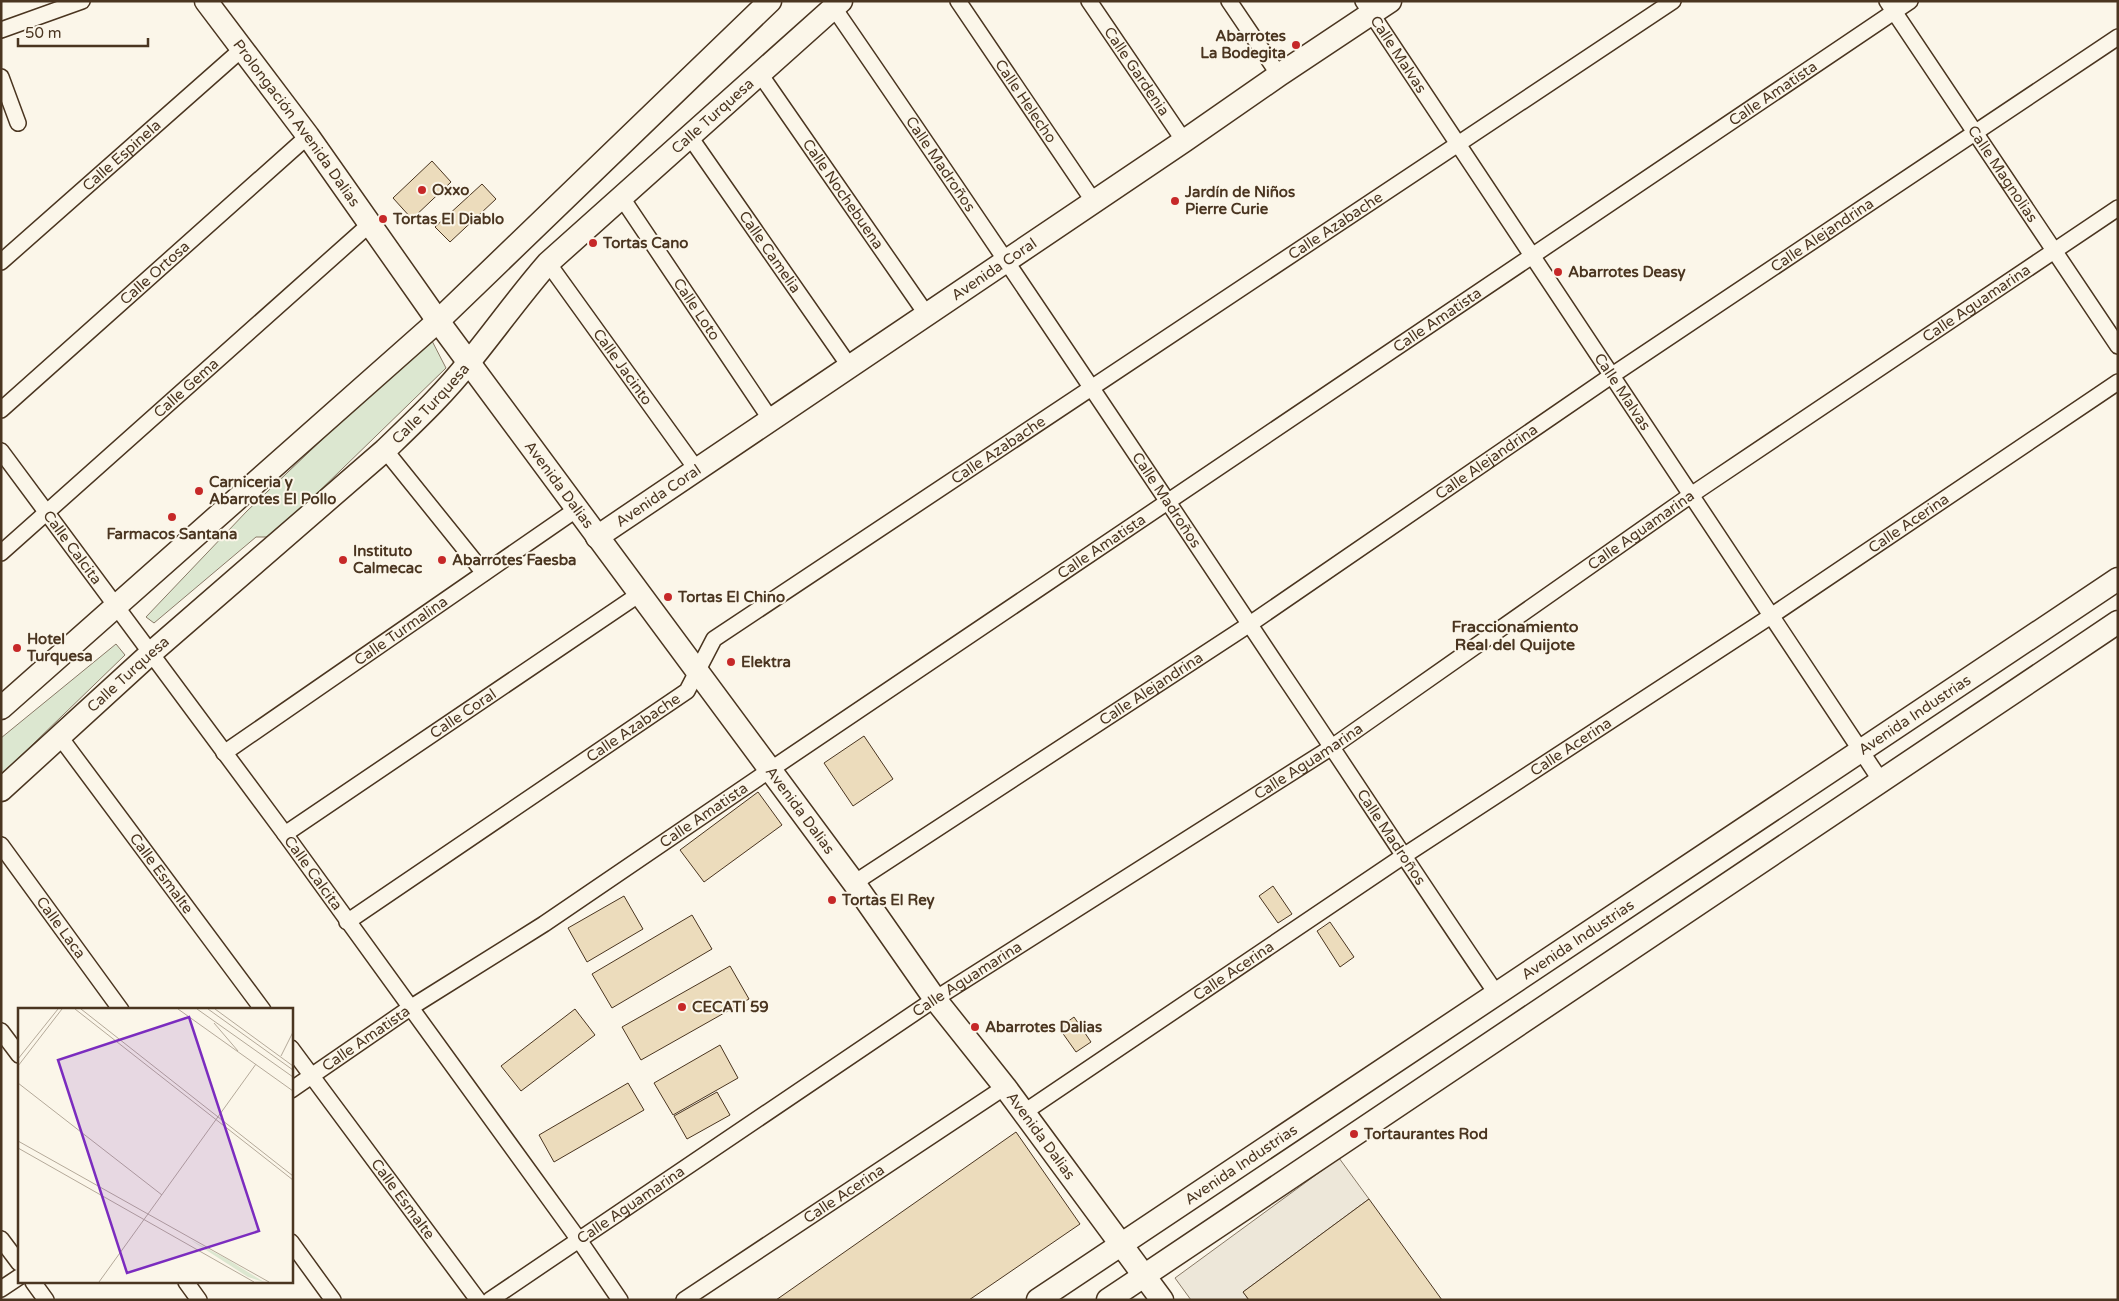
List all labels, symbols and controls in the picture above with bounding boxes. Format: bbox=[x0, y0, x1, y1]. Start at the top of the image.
street label: Calle Malvas bbox=[1366, 12, 1431, 96]
scale bar bbox=[18, 15, 148, 47]
street label: Calle Gardenia bbox=[1100, 23, 1173, 119]
text: 50 m bbox=[25, 24, 62, 42]
place label: Abarrotes La Bodegita bbox=[1200, 27, 1286, 63]
street label: Prolongación Avenida Dalias bbox=[229, 36, 364, 210]
marker: Abarrotes La Bodegita bbox=[1290, 39, 1302, 51]
street label: Calle Helecho bbox=[991, 56, 1060, 146]
street label: Calle Amatista bbox=[1725, 57, 1821, 130]
street label: Calle Turquesa bbox=[668, 74, 757, 157]
street label: Calle Madroños bbox=[902, 113, 979, 215]
street label: Calle Espinela bbox=[79, 116, 165, 195]
street label: Calle Magnolias bbox=[1964, 122, 2042, 226]
street label: Calle Nochebuena bbox=[799, 135, 888, 253]
place label: Oxxo bbox=[432, 181, 469, 199]
place label: Jardín de Niños Pierre Curie bbox=[1184, 183, 1295, 218]
marker: Oxxo bbox=[416, 184, 428, 196]
street label: Calle Azabache bbox=[1285, 188, 1386, 263]
street label: Calle Alejandrina bbox=[1767, 194, 1877, 276]
marker: Jardín de Niños Pierre Curie bbox=[1169, 195, 1181, 207]
street label: Calle Camelia bbox=[735, 207, 805, 296]
place label: Tortas El Diablo bbox=[392, 210, 504, 228]
marker: Tortas El Diablo bbox=[377, 213, 389, 225]
place label: Tortas Cano bbox=[602, 234, 688, 252]
street label: Avenida Coral bbox=[948, 234, 1040, 304]
street label: Calle Ortosa bbox=[116, 237, 193, 309]
marker: Tortas Cano bbox=[587, 237, 599, 249]
street label: Calle Aguamarina bbox=[1919, 260, 2034, 346]
place label: Abarrotes Deasy bbox=[1568, 263, 1686, 282]
marker: Abarrotes Deasy bbox=[1552, 266, 1564, 278]
street label: Calle Loto bbox=[669, 275, 724, 344]
street label: Calle Amatista bbox=[1390, 284, 1485, 356]
street label: Calle Jacinto bbox=[589, 325, 656, 409]
street label: Calle Malvas bbox=[1590, 350, 1655, 434]
street label: Calle Gema bbox=[150, 354, 222, 422]
street label: Calle Turquesa bbox=[388, 360, 473, 448]
street label: Calle Azabache bbox=[948, 412, 1049, 488]
street label: Calle Alejandrina bbox=[1432, 420, 1541, 503]
street label: Avenida Dalias bbox=[521, 437, 597, 532]
street label: Calle Madroños bbox=[1128, 449, 1205, 551]
street label: Avenida Coral bbox=[612, 460, 704, 531]
place label: Carniceria y Abarrotes El Pollo bbox=[209, 473, 336, 508]
marker: Carniceria y Abarrotes El Pollo bbox=[193, 485, 205, 497]
street label: Calle Aguamarina bbox=[1584, 486, 1698, 574]
street label: Calle Acerina bbox=[1865, 490, 1952, 557]
street label: Calle Calcita bbox=[39, 507, 106, 588]
street label: Calle Amatista bbox=[1054, 510, 1149, 583]
marker: Farmacos Santana bbox=[166, 511, 178, 523]
place label: Farmacos Santana bbox=[107, 525, 237, 543]
place label: Instituto Calmecac bbox=[353, 542, 422, 577]
place label: Abarrotes Faesba bbox=[452, 551, 577, 569]
marker: Instituto Calmecac bbox=[337, 554, 349, 566]
marker: Abarrotes Faesba bbox=[436, 554, 448, 566]
place label: Tortas El Chino bbox=[677, 588, 785, 606]
marker: Tortas El Chino bbox=[662, 591, 674, 603]
street label: Calle Turmalina bbox=[351, 592, 451, 669]
district label: Fraccionamiento Real del Quijote bbox=[1452, 617, 1579, 655]
place label: Hotel Turquesa bbox=[26, 630, 93, 666]
street label: Calle Turquesa bbox=[83, 632, 173, 716]
marker: Hotel Turquesa bbox=[11, 642, 23, 654]
street label: Calle Alejandrina bbox=[1096, 648, 1206, 729]
place label: Elektra bbox=[741, 653, 791, 671]
marker: Elektra bbox=[725, 656, 737, 668]
street label: Avenida Industrias bbox=[1855, 671, 1974, 759]
street label: Calle Coral bbox=[427, 685, 500, 742]
street label: Calle Azabache bbox=[583, 689, 684, 766]
street label: Calle Acerina bbox=[1527, 714, 1615, 780]
street label: Calle Aguamarina bbox=[1251, 719, 1366, 803]
street label: Avenida Dalias bbox=[762, 763, 838, 858]
street label: Calle Amatista bbox=[656, 779, 751, 851]
street label: Calle Madroños bbox=[1353, 786, 1430, 888]
street label: Calle Esmalte bbox=[126, 830, 197, 917]
street label: Calle Calcita bbox=[280, 832, 346, 914]
place label: Tortas El Rey bbox=[841, 891, 935, 910]
street label: Calle Laca bbox=[32, 893, 90, 962]
marker: Tortas El Rey bbox=[826, 894, 838, 906]
street label: Avenida Industrias bbox=[1518, 896, 1638, 984]
street label: Calle Aguamarina bbox=[909, 937, 1025, 1021]
street label: Calle Acerina bbox=[1190, 937, 1277, 1004]
place label: CECATI 59 bbox=[692, 998, 769, 1016]
marker: CECATI 59 bbox=[676, 1001, 688, 1013]
street label: Calle Amatista bbox=[319, 1002, 413, 1075]
inset map bbox=[18, 1008, 292, 1284]
place label: Abarrotes Dalias bbox=[985, 1018, 1102, 1036]
marker: Abarrotes Dalias bbox=[969, 1021, 981, 1033]
street label: Avenida Dalias bbox=[1003, 1088, 1079, 1183]
street label: Avenida Industrias bbox=[1181, 1120, 1301, 1209]
place label: Tortaurantes Rod bbox=[1363, 1125, 1488, 1143]
marker: Tortaurantes Rod bbox=[1348, 1128, 1360, 1140]
street label: Calle Esmalte bbox=[367, 1155, 439, 1243]
street label: Calle Acerina bbox=[800, 1161, 888, 1227]
street label: Calle Aguamarina bbox=[574, 1162, 688, 1248]

